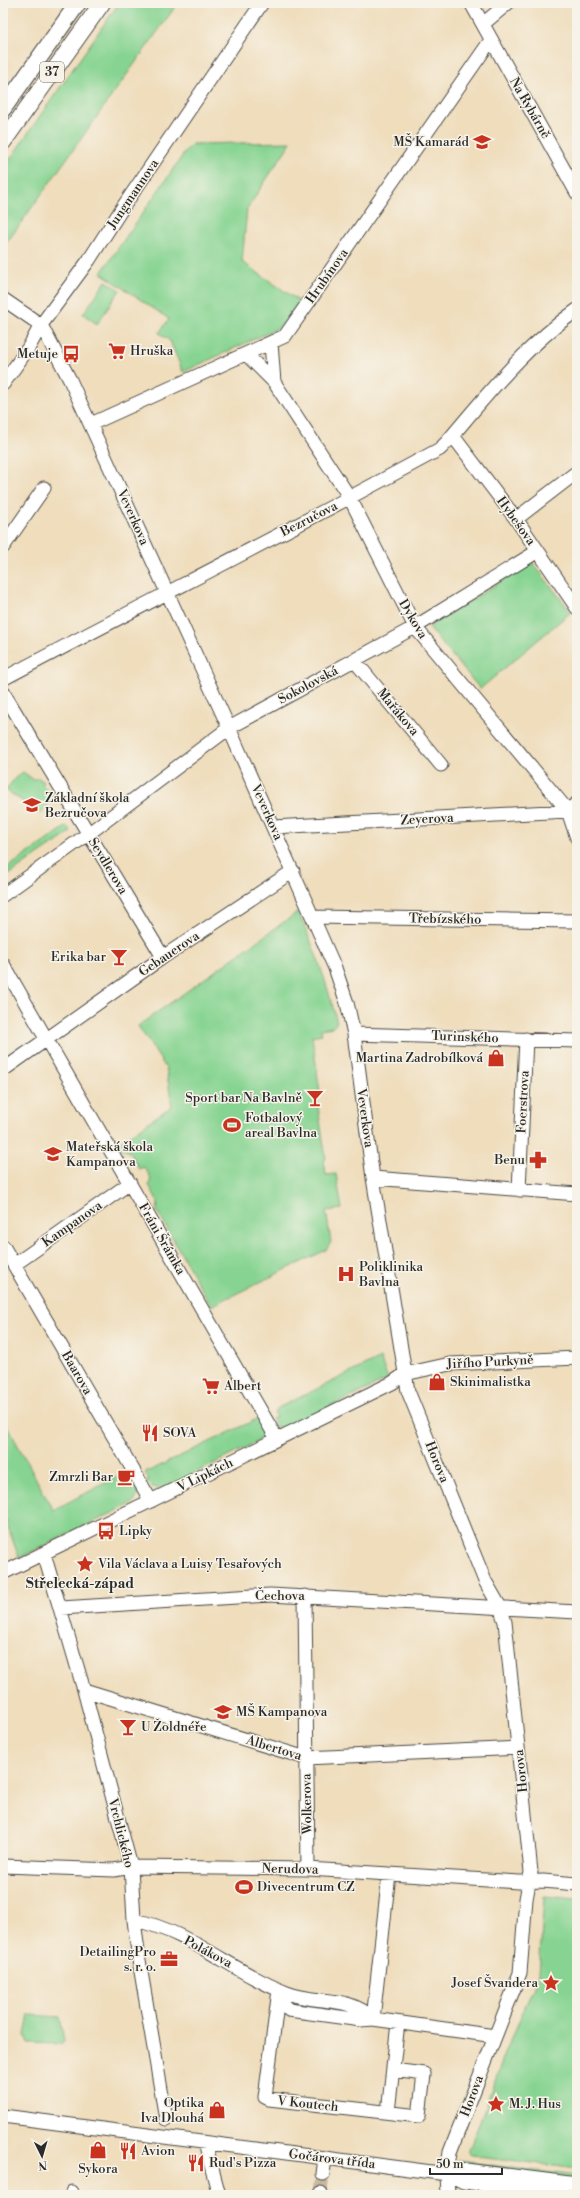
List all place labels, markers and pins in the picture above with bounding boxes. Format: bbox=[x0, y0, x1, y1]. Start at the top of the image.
school or university icon: MŠ Kamarád bbox=[472, 132, 492, 152]
place label: MŠ Kamarád bbox=[393, 133, 470, 150]
supermarket icon: Hruška bbox=[107, 341, 127, 361]
place label: Hruška bbox=[130, 343, 174, 359]
bus stop icon: Metuje bbox=[61, 344, 81, 364]
place label: Metuje bbox=[17, 346, 58, 362]
place label: Základní škola Bezručova bbox=[44, 790, 130, 821]
school or university icon: Základní škola Bezručova bbox=[22, 795, 42, 815]
bar icon: Erika bar bbox=[109, 947, 129, 967]
place label: Erika bar bbox=[51, 949, 106, 965]
shop icon: Martina Zadrobílková bbox=[486, 1048, 506, 1068]
place label: Martina Zadrobílková bbox=[356, 1050, 483, 1066]
bar icon: Sport bar Na Bavlně bbox=[305, 1088, 325, 1108]
place label: Sport bar Na Bavlně bbox=[185, 1090, 302, 1106]
place label: Fotbalový areal Bavlna bbox=[245, 1110, 317, 1141]
sports icon: Fotbalový areal Bavlna bbox=[222, 1115, 242, 1135]
place label: Mateřská škola Kampanova bbox=[66, 1139, 153, 1170]
school or university icon: Mateřská škola Kampanova bbox=[43, 1144, 63, 1164]
pharmacy icon: Benu bbox=[528, 1150, 548, 1170]
place label: Benu bbox=[493, 1152, 526, 1168]
place label: Poliklinika Bavlna bbox=[358, 1259, 424, 1290]
hospital icon: Poliklinika Bavlna bbox=[336, 1264, 356, 1284]
shop icon: Skinimalistka bbox=[427, 1372, 447, 1392]
place label: Skinimalistka bbox=[450, 1374, 531, 1390]
supermarket icon: Albert bbox=[201, 1376, 221, 1396]
place label: Albert bbox=[223, 1378, 262, 1394]
restaurant icon: SOVA bbox=[140, 1423, 160, 1443]
place label: SOVA bbox=[163, 1425, 198, 1441]
cafe icon: Zmrzli Bar bbox=[116, 1467, 136, 1487]
place label: Zmrzli Bar bbox=[49, 1469, 113, 1485]
bus stop icon: Lipky bbox=[96, 1521, 116, 1541]
place label: Lipky bbox=[119, 1523, 153, 1539]
place icon: Vila Václava a Luisy Tesařových bbox=[75, 1554, 95, 1574]
place label: Vila Václava a Luisy Tesařových bbox=[97, 1556, 282, 1572]
school or university icon: MŠ Kampanova bbox=[213, 1702, 233, 1722]
place label: MŠ Kampanova bbox=[236, 1703, 328, 1720]
bar icon: U Žoldnéře bbox=[118, 1717, 138, 1737]
place label: U Žoldnéře bbox=[141, 1718, 207, 1735]
sports icon: Divecentrum CZ bbox=[234, 1877, 254, 1897]
place label: Divecentrum CZ bbox=[257, 1879, 355, 1895]
place label: DetailingPro s. r. o. bbox=[79, 1944, 156, 1975]
office icon: DetailingPro s. r. o. bbox=[159, 1949, 179, 1969]
place icon: Josef Švandera bbox=[541, 1973, 561, 1993]
place label: Josef Švandera bbox=[450, 1974, 538, 1991]
place icon: M. J. Hus bbox=[486, 2094, 506, 2114]
place label: Optika Iva Dlouhá bbox=[140, 2095, 204, 2126]
place label: M. J. Hus bbox=[509, 2096, 561, 2112]
shop icon: Optika Iva Dlouhá bbox=[207, 2100, 227, 2120]
shop icon: Sykora bbox=[88, 2140, 108, 2160]
restaurant icon: Avion bbox=[118, 2141, 138, 2161]
place label: Avion bbox=[140, 2143, 175, 2159]
restaurant icon: Rud's Pizza bbox=[186, 2153, 206, 2173]
place label: Rud's Pizza bbox=[209, 2155, 277, 2171]
place label: Sykora bbox=[78, 2161, 118, 2177]

